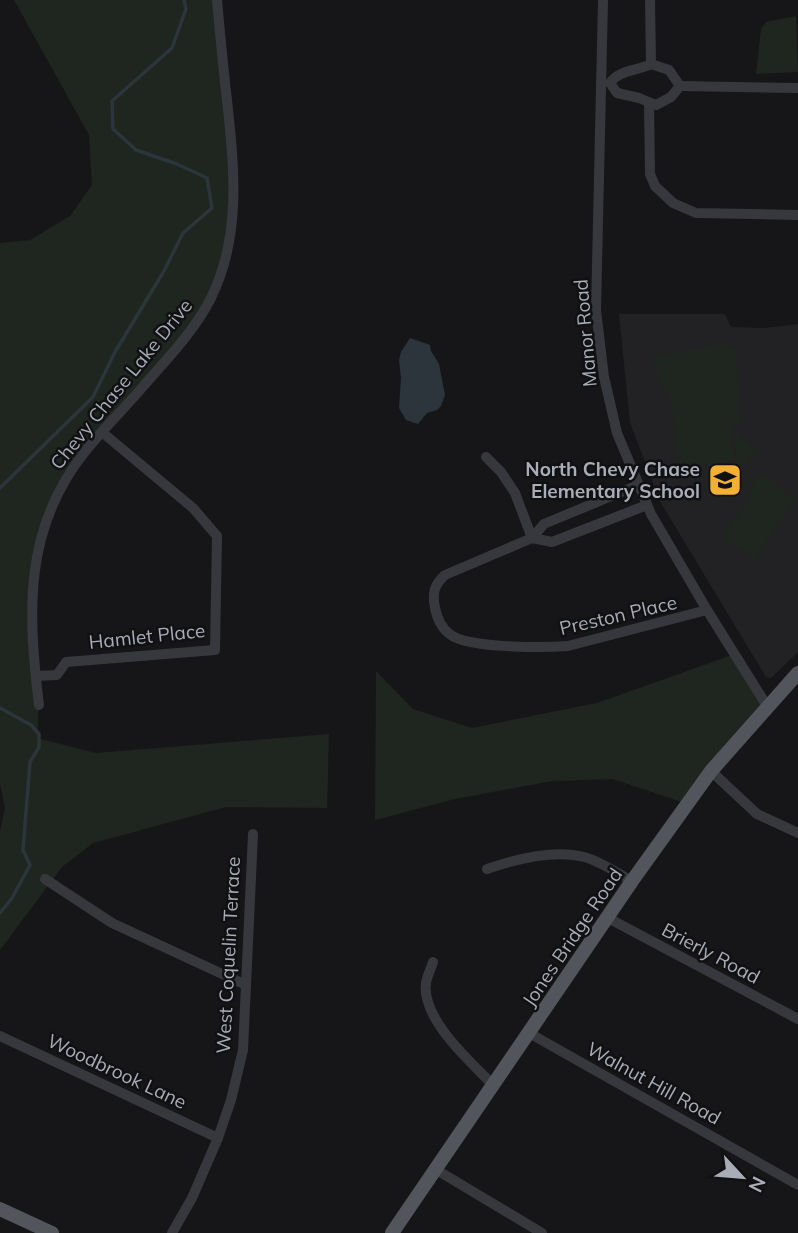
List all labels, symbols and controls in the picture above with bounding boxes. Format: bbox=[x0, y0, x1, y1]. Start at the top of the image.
street label: Manor Road bbox=[568, 278, 602, 388]
street label: Chevy Chase Lake Drive bbox=[45, 294, 197, 474]
place label: North Chevy Chase Elementary School bbox=[525, 457, 700, 503]
school or university icon: North Chevy Chase Elementary School bbox=[706, 461, 744, 499]
street label: Preston Place bbox=[557, 590, 679, 640]
street label: Hamlet Place bbox=[88, 618, 206, 654]
street label: West Coquelin Terrace bbox=[211, 856, 245, 1054]
street label: Jones Bridge Road bbox=[517, 863, 627, 1011]
street label: Brierly Road bbox=[658, 917, 764, 989]
street label: Woodbrook Lane bbox=[44, 1028, 190, 1114]
street label: Walnut Hill Road bbox=[583, 1036, 725, 1130]
north arrow bbox=[707, 1142, 777, 1212]
text: N bbox=[743, 1173, 771, 1196]

